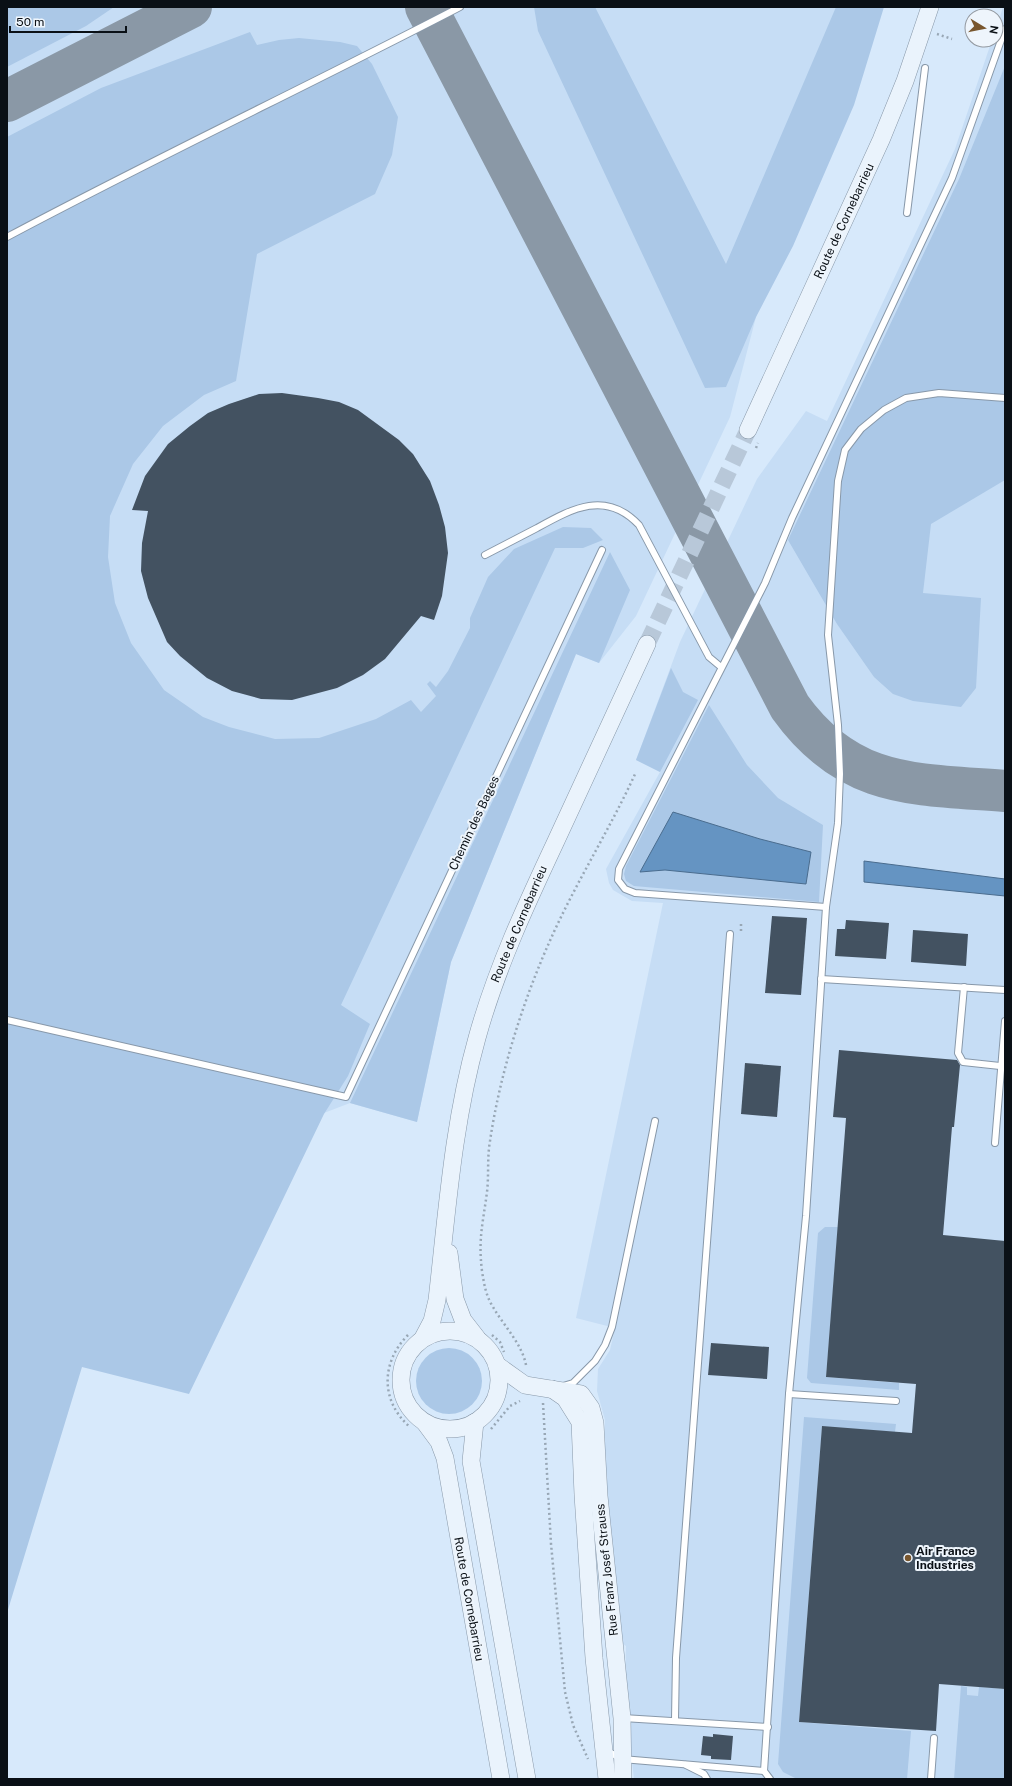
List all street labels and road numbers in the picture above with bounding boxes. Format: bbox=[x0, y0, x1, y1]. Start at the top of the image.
street label: Route de Cornebarrieu bbox=[811, 161, 877, 281]
street label: Chemin des Bages bbox=[446, 773, 502, 873]
street label: Route de Cornebarrieu bbox=[488, 863, 550, 985]
street label: Rue Franz Josef Strauss bbox=[593, 1503, 621, 1637]
street label: Route de Cornebarrieu bbox=[451, 1536, 487, 1662]

